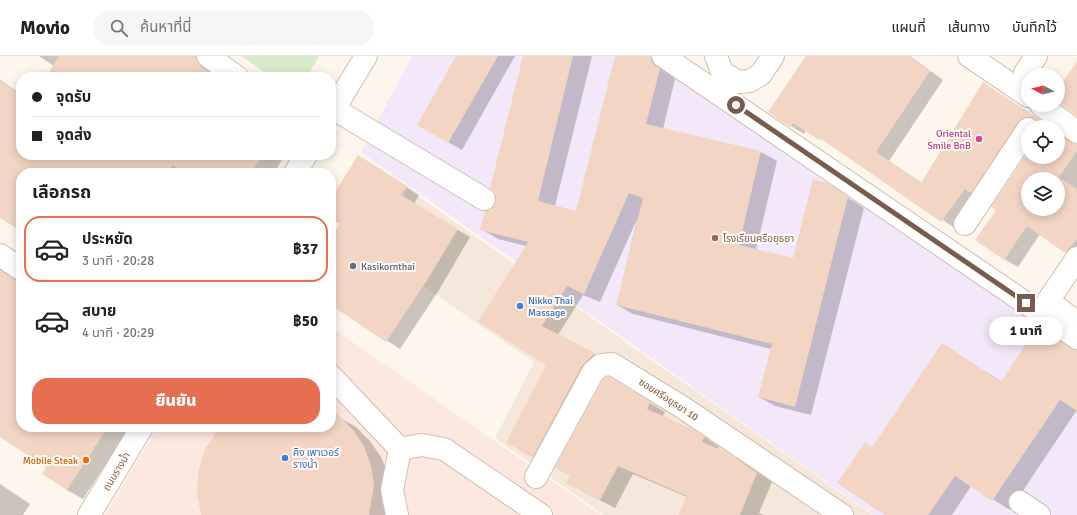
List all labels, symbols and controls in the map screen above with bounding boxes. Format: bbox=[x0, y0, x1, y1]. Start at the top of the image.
search box bbox=[94, 10, 374, 46]
text: Movio bbox=[20, 16, 70, 40]
icon: search bbox=[108, 17, 130, 39]
text: ค้นหาที่นี่ bbox=[140, 18, 192, 36]
text: แผนที่ bbox=[892, 19, 926, 36]
text: เส้นทาง bbox=[948, 19, 990, 36]
text: บันทึกไว้ bbox=[1012, 19, 1057, 36]
north arrow bbox=[1021, 68, 1065, 112]
map controls bbox=[1021, 68, 1065, 216]
text: จุดรับ bbox=[56, 88, 91, 106]
route start bbox=[727, 96, 745, 114]
button: locate bbox=[1021, 120, 1065, 164]
text: จุดส่ง bbox=[56, 126, 92, 144]
place label: Oriental Smile BnB bbox=[927, 128, 971, 152]
marker: Oriental Smile BnB bbox=[974, 134, 984, 144]
button: layers bbox=[1021, 172, 1065, 216]
text: เลือกรถ bbox=[32, 181, 91, 203]
text: ประหยัด bbox=[82, 230, 133, 248]
icon: car bbox=[34, 231, 70, 267]
marker: โรงเรียนศรีอยุธยา bbox=[710, 233, 720, 243]
place label: โรงเรียนศรีอยุธยา bbox=[723, 233, 794, 245]
text: ฿37 bbox=[293, 240, 318, 258]
text: 3 นาที · 20:28 bbox=[82, 253, 154, 269]
marker: Kasikornthai bbox=[348, 261, 358, 271]
place label: Kasikornthai bbox=[361, 261, 415, 273]
route end bbox=[1017, 294, 1035, 312]
place label: Nikko Thai Massage bbox=[528, 295, 573, 319]
marker: Nikko Thai Massage bbox=[515, 301, 525, 311]
text: สบาย bbox=[82, 302, 116, 320]
icon: car bbox=[34, 303, 70, 339]
text: ฿50 bbox=[293, 312, 318, 330]
callout: 1 นาที bbox=[989, 317, 1063, 345]
text: 1 นาที bbox=[1010, 323, 1042, 339]
text: 4 นาที · 20:29 bbox=[82, 325, 154, 341]
street label: ซอยศรีอยุธยา 10 bbox=[636, 376, 700, 424]
button: ยืนยัน bbox=[32, 378, 320, 424]
place label: คิง เพาเวอร์ รางน้ำ bbox=[293, 447, 339, 471]
street label: ถนนรางน้ำ bbox=[99, 449, 133, 493]
marker: คิง เพาเวอร์ รางน้ำ bbox=[280, 453, 290, 463]
place label: Mobile Steak bbox=[23, 455, 78, 467]
marker: Mobile Steak bbox=[81, 455, 91, 465]

